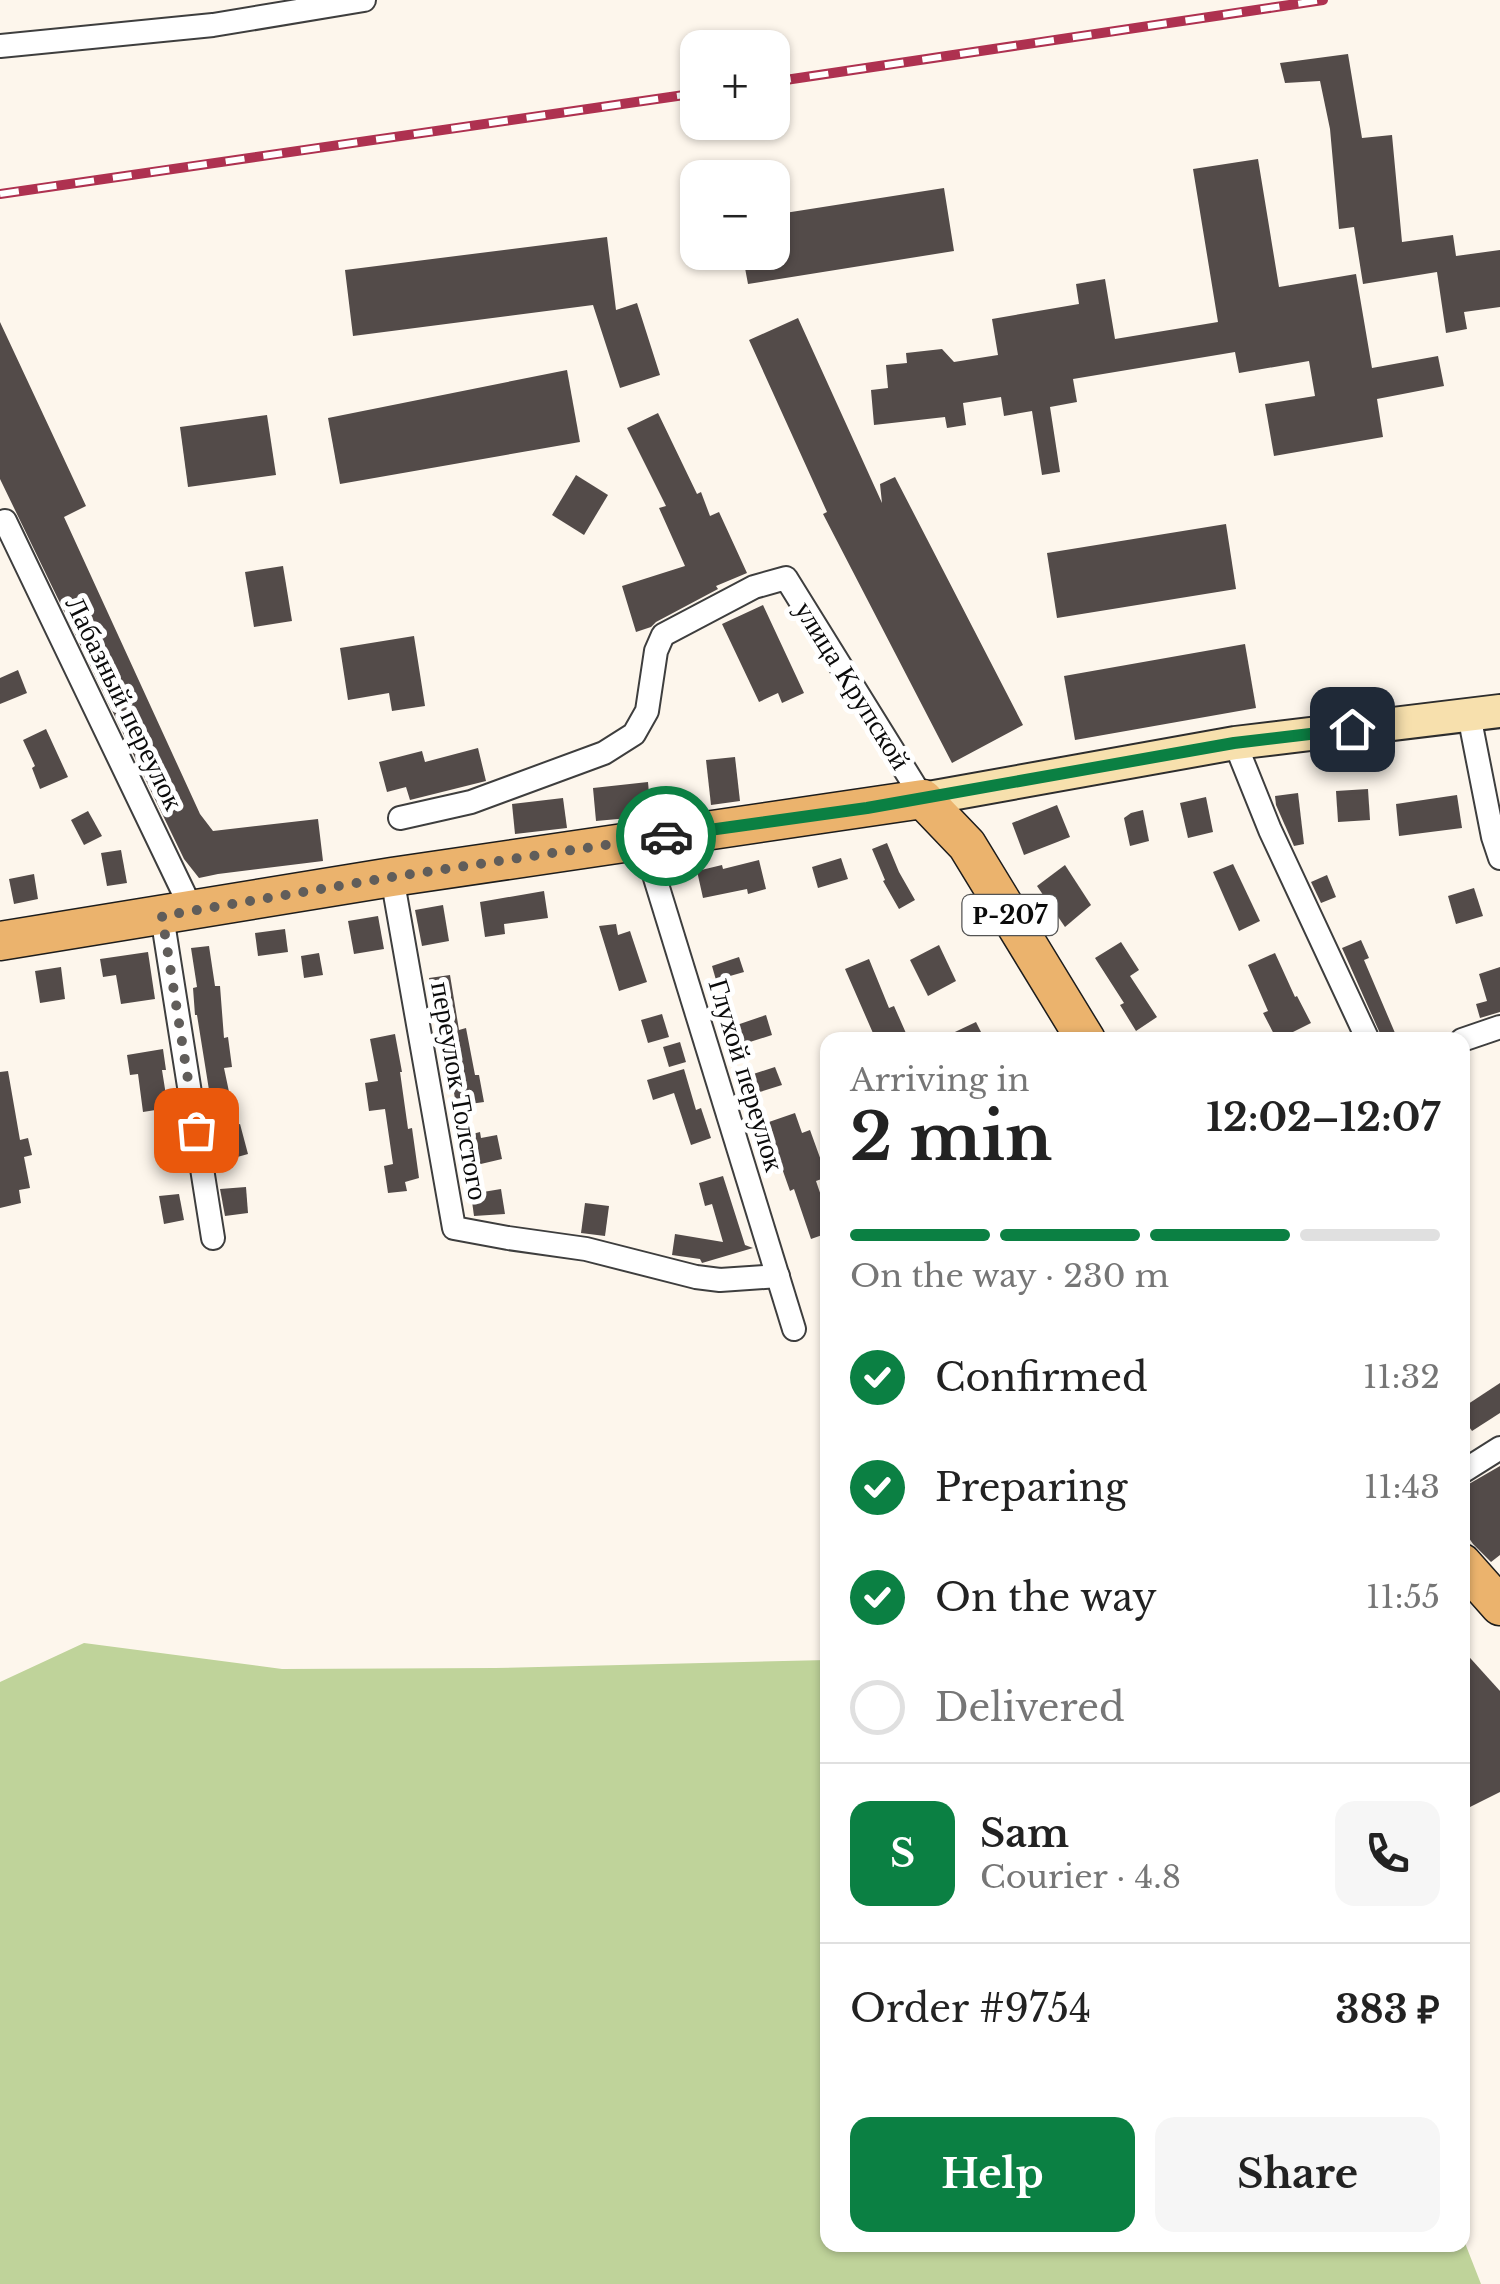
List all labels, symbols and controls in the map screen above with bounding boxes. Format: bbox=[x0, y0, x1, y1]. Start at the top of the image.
map controls bbox=[680, 30, 790, 270]
button: + bbox=[680, 30, 790, 140]
button: − bbox=[680, 160, 790, 270]
street label: Лабазный переулок bbox=[58, 591, 192, 816]
street label: улица Крупской bbox=[787, 595, 918, 776]
pin bbox=[1310, 687, 1395, 772]
icon: home bbox=[1325, 702, 1380, 757]
courier bbox=[616, 786, 716, 886]
icon: car bbox=[639, 809, 694, 864]
road number: Р-207 bbox=[962, 895, 1058, 935]
street label: Глухой переулок bbox=[701, 975, 793, 1176]
street label: переулок Толстого bbox=[423, 979, 496, 1203]
text: Arriving in bbox=[850, 1060, 1029, 1100]
pin bbox=[154, 1088, 239, 1173]
text: 12:02–12:07 bbox=[1206, 1094, 1440, 1141]
text: 2 min bbox=[850, 1097, 1052, 1178]
icon: bag bbox=[169, 1103, 224, 1158]
text: On the way · 230 m bbox=[850, 1256, 1169, 1296]
icon: check bbox=[850, 1350, 905, 1405]
text: Confirmed bbox=[935, 1354, 1148, 1401]
text: 11:32 bbox=[1363, 1357, 1440, 1397]
icon: check bbox=[850, 1460, 905, 1515]
text: Preparing bbox=[935, 1464, 1127, 1511]
text: 11:43 bbox=[1364, 1467, 1440, 1507]
icon: check bbox=[850, 1570, 905, 1625]
text: On the way bbox=[935, 1574, 1157, 1621]
text: 11:55 bbox=[1366, 1577, 1440, 1617]
text: Delivered bbox=[935, 1684, 1125, 1731]
button: phone bbox=[1335, 1801, 1440, 1906]
text: Sam bbox=[980, 1810, 1069, 1857]
text: S bbox=[890, 1830, 915, 1877]
text: Courier · 4.8 bbox=[980, 1857, 1181, 1897]
text: Order #9754 bbox=[850, 1985, 1091, 2032]
text: 383 ₽ bbox=[1335, 1986, 1440, 2033]
button: Help bbox=[850, 2117, 1135, 2232]
button: Share bbox=[1155, 2117, 1440, 2232]

